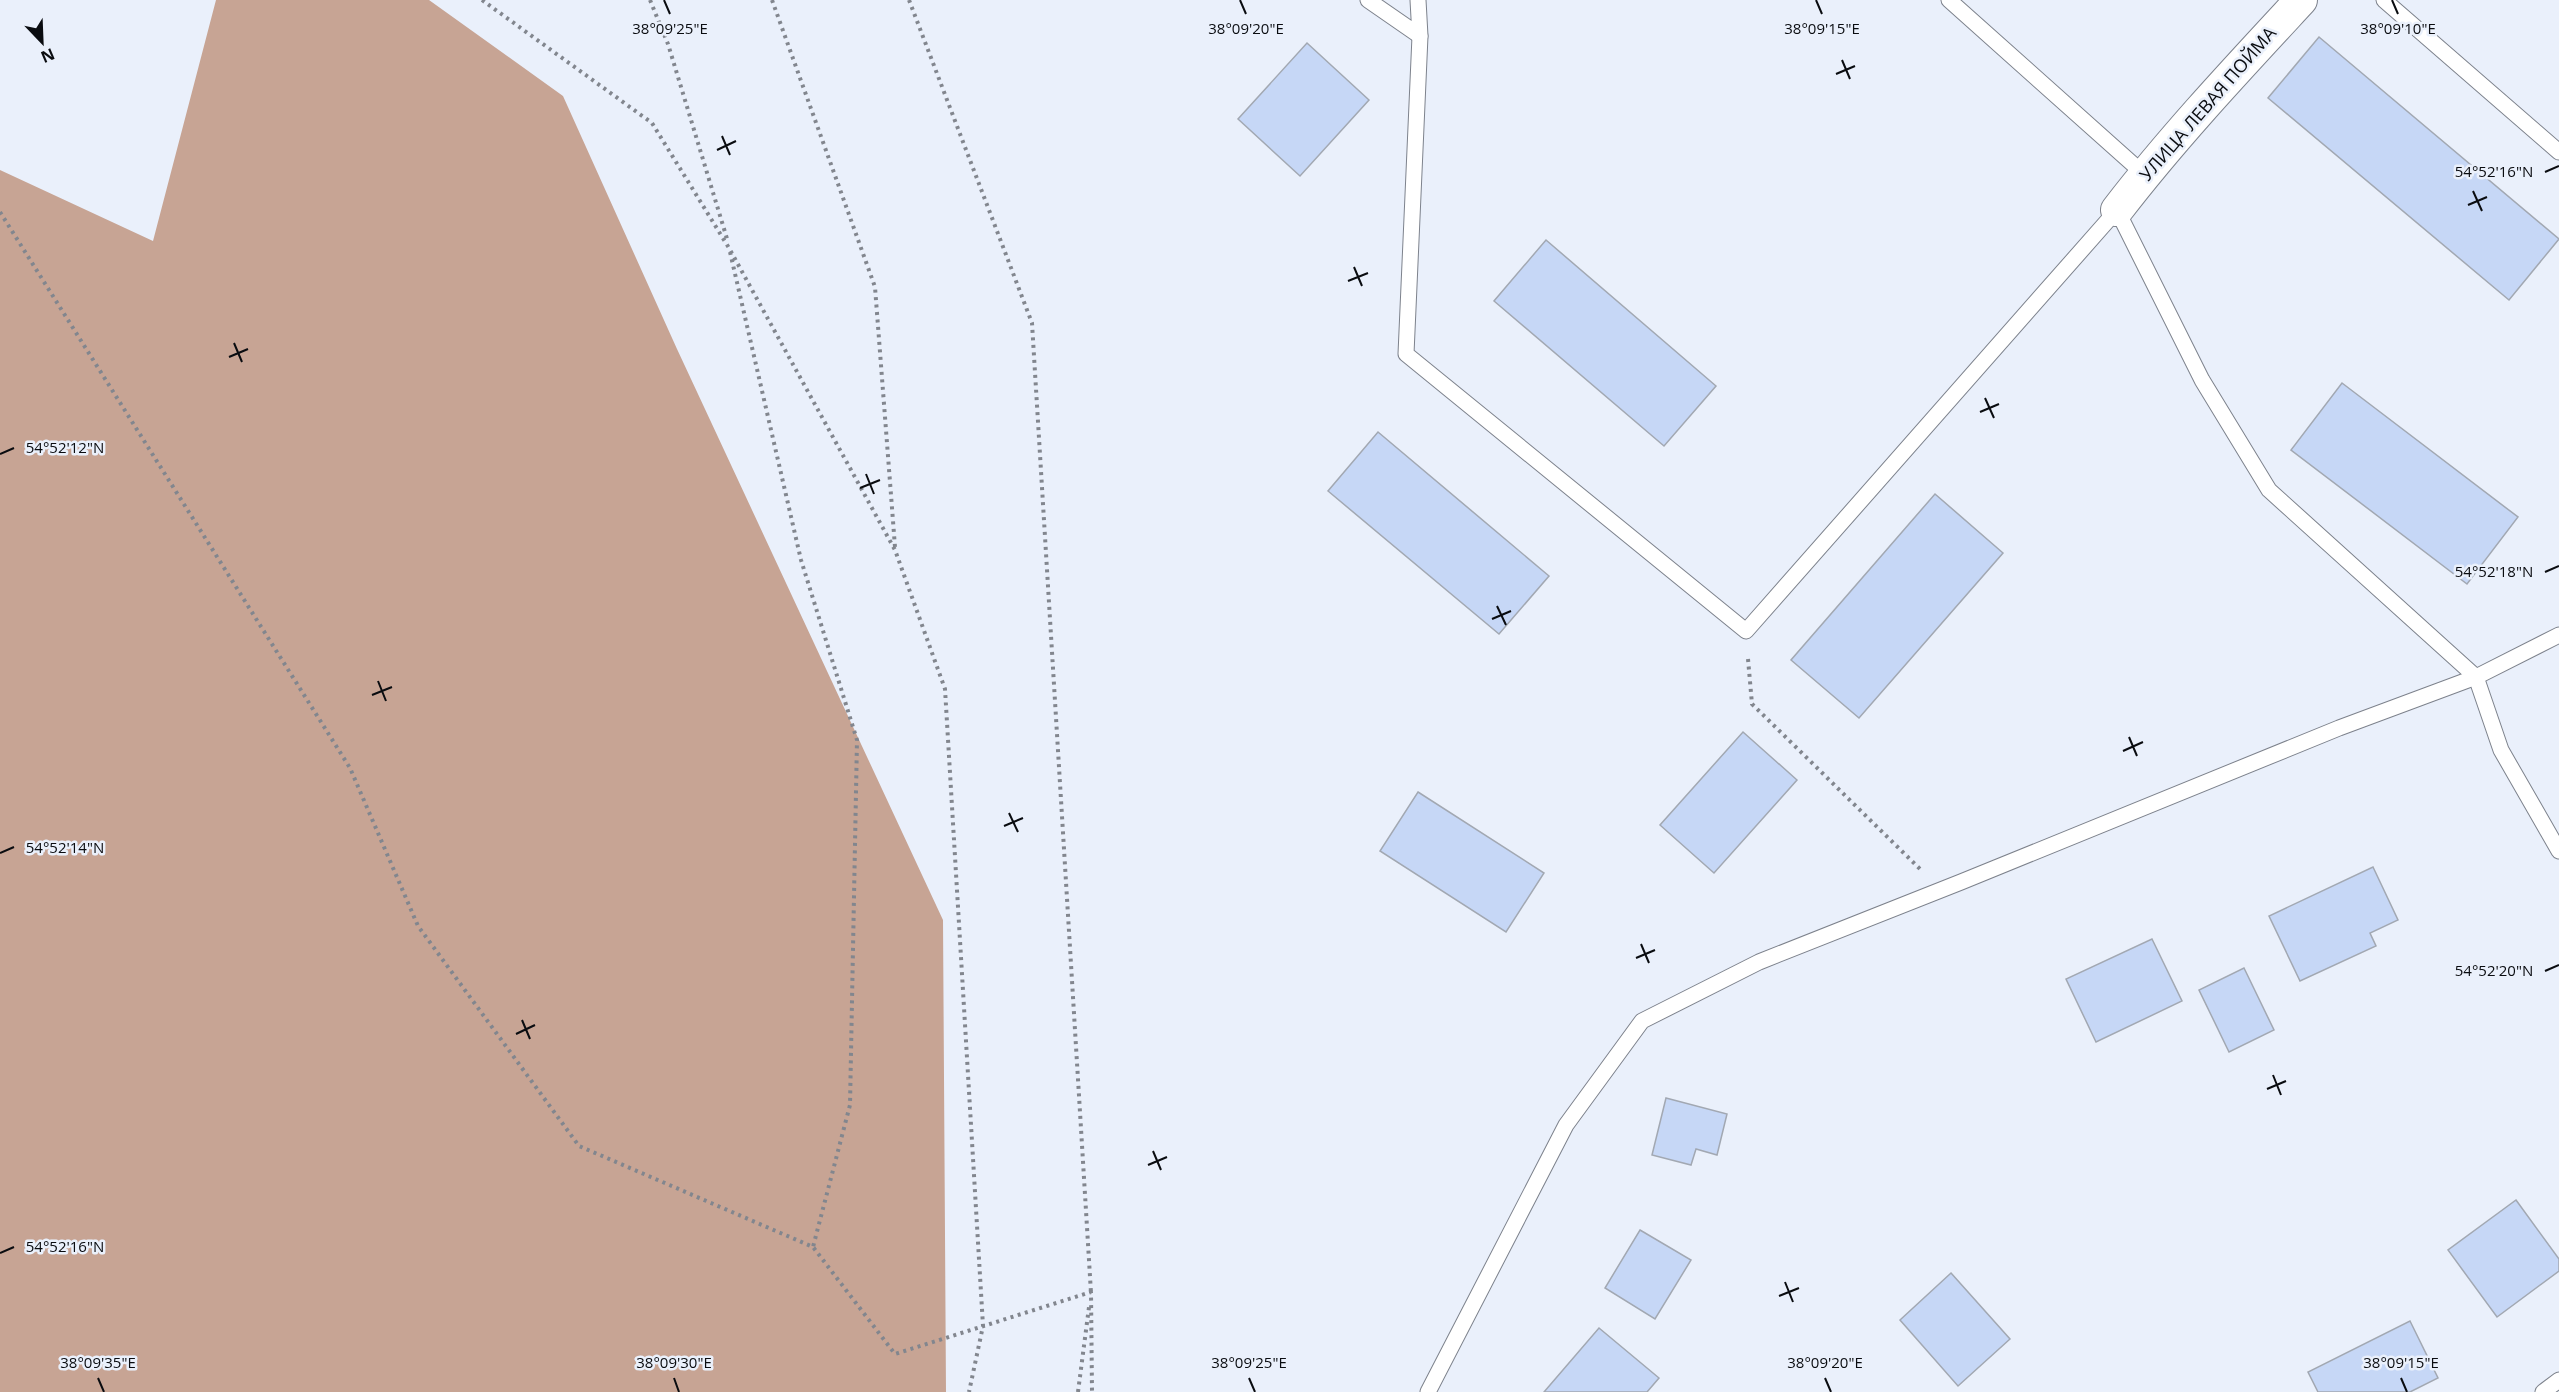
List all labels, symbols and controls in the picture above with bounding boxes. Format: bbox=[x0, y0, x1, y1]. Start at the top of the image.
north arrow bbox=[12, 12, 72, 72]
text: 38°09'25"E bbox=[632, 18, 708, 38]
text: 38°09'20"E bbox=[1208, 18, 1284, 38]
text: 38°09'15"E bbox=[1784, 18, 1860, 38]
text: 38°09'10"E bbox=[2360, 18, 2436, 38]
street label: УЛИЦА ЛЕВАЯ ПОЙМА bbox=[2134, 21, 2281, 186]
text: N bbox=[38, 43, 58, 68]
text: 54°52'16"N bbox=[2455, 161, 2533, 181]
text: 54°52'12"N bbox=[26, 437, 104, 457]
text: 54°52'18"N bbox=[2455, 561, 2533, 581]
text: 54°52'14"N bbox=[26, 837, 104, 857]
text: 54°52'20"N bbox=[2455, 960, 2533, 980]
text: 54°52'16"N bbox=[26, 1236, 104, 1256]
text: 38°09'35"E bbox=[60, 1352, 136, 1372]
text: 38°09'30"E bbox=[636, 1352, 712, 1372]
text: 38°09'25"E bbox=[1211, 1352, 1287, 1372]
text: 38°09'20"E bbox=[1787, 1352, 1863, 1372]
text: 38°09'15"E bbox=[2363, 1352, 2439, 1372]

